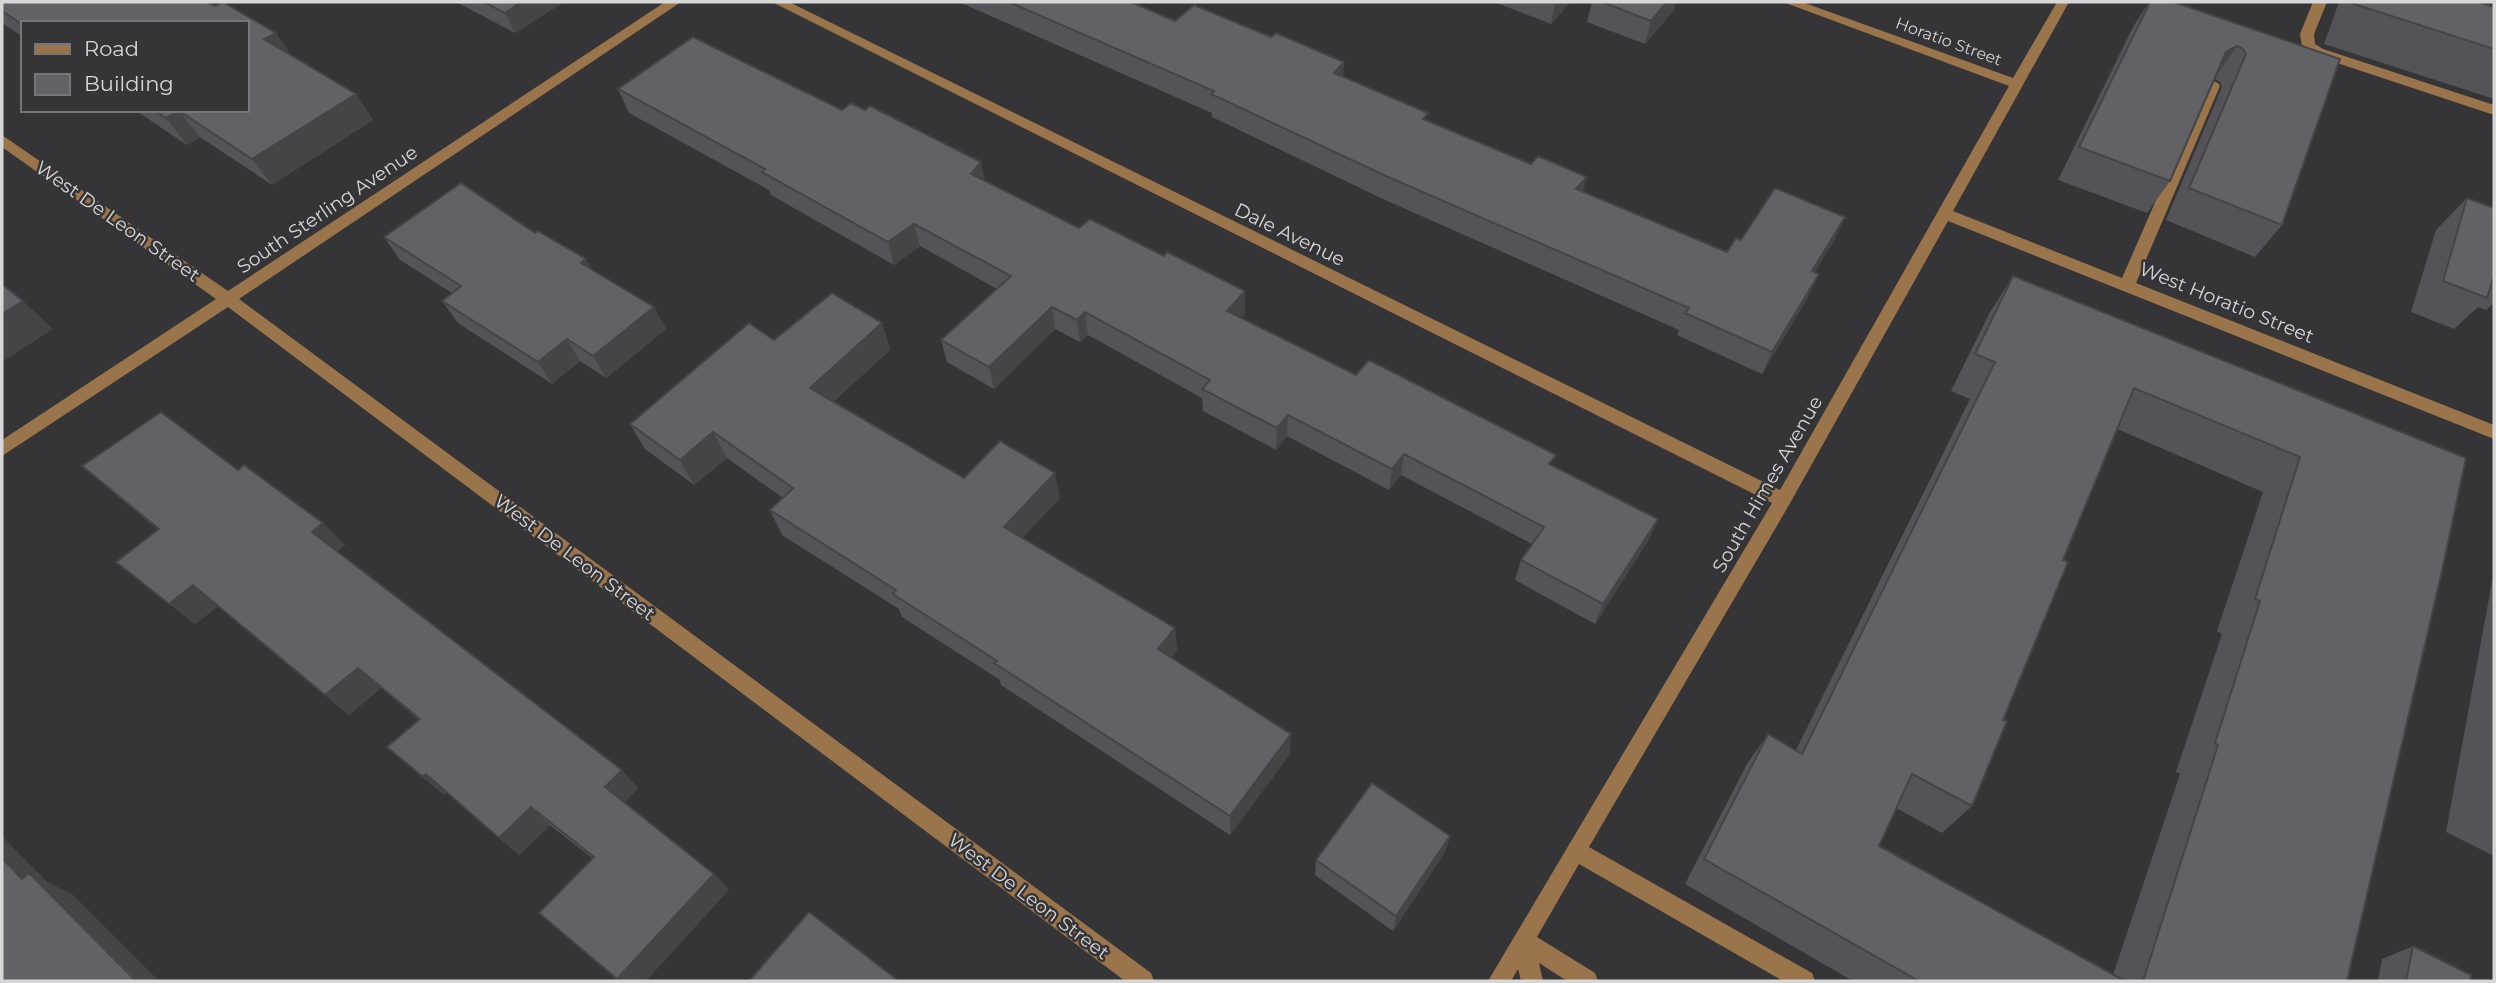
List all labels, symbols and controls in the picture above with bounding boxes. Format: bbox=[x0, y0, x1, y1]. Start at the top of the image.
street label: Horatio Street bbox=[1893, 13, 2005, 70]
legend bbox=[21, 21, 248, 112]
text: Road bbox=[84, 36, 139, 61]
text: Building bbox=[84, 71, 174, 96]
street label: South Sterling Avenue bbox=[233, 140, 422, 278]
street label: West De Leon Street bbox=[31, 156, 205, 287]
street label: Dale Avenue bbox=[1231, 198, 1349, 271]
street label: West Horatio Street bbox=[2136, 257, 2318, 348]
street label: South Himes Avenue bbox=[1707, 392, 1827, 577]
street label: West De Leon Street bbox=[490, 489, 660, 626]
street label: West De Leon Street bbox=[944, 828, 1114, 965]

